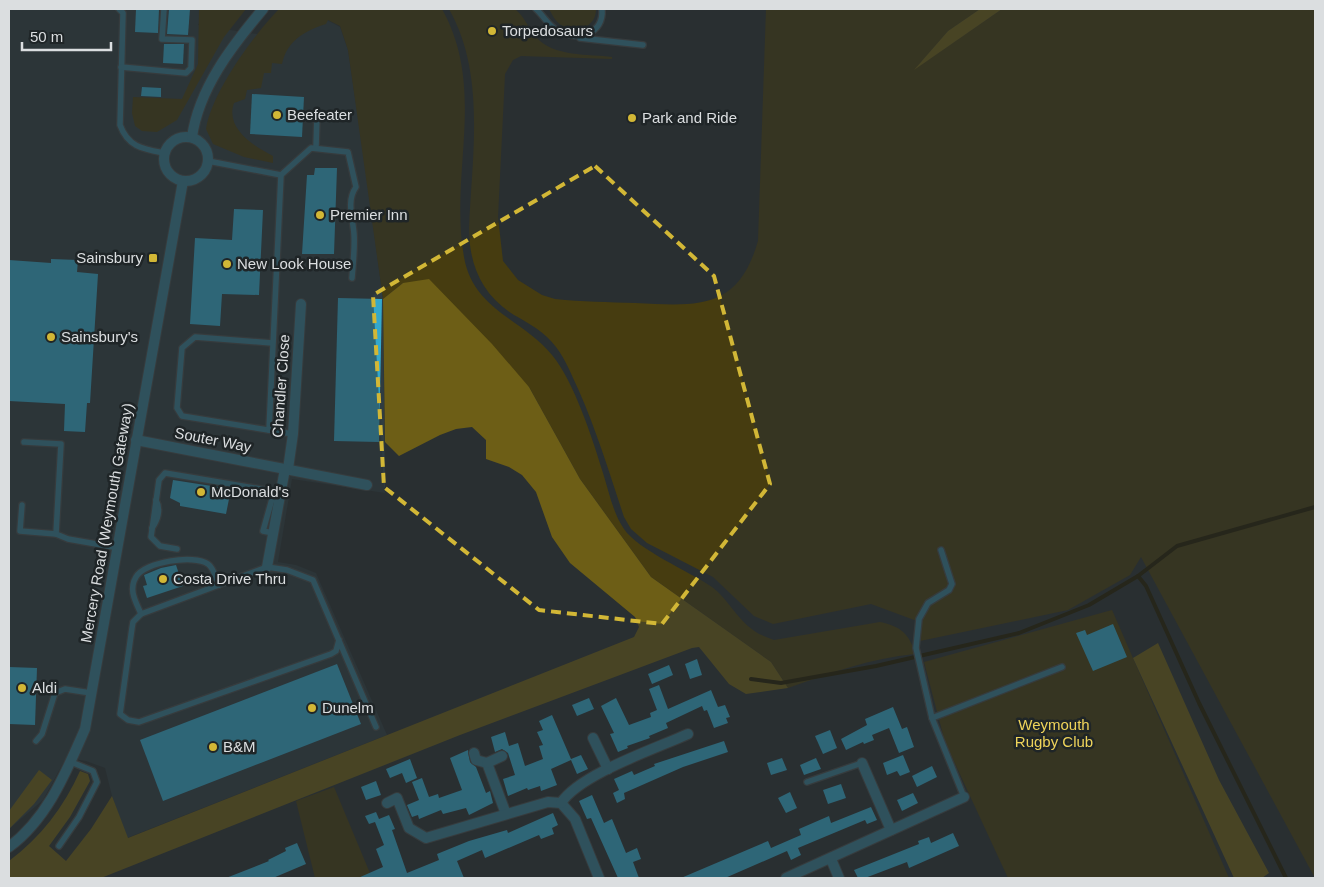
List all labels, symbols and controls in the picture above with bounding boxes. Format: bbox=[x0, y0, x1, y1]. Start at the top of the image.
scale bar bbox=[22, 20, 111, 52]
place label: Torpedosaurs bbox=[502, 22, 593, 39]
marker: Torpedosaurs bbox=[486, 25, 498, 37]
text: 50 m bbox=[30, 28, 63, 45]
place label: Beefeater bbox=[287, 106, 352, 123]
marker: Beefeater bbox=[271, 109, 283, 121]
place label: Park and Ride bbox=[642, 109, 737, 126]
marker: Park and Ride bbox=[626, 112, 638, 124]
place label: Premier Inn bbox=[330, 206, 408, 223]
marker: Premier Inn bbox=[314, 209, 326, 221]
place label: Sainsbury bbox=[76, 249, 143, 266]
marker: Sainsbury bbox=[147, 252, 159, 264]
place label: New Look House bbox=[237, 255, 351, 272]
marker: New Look House bbox=[221, 258, 233, 270]
place label: Sainsbury's bbox=[61, 328, 138, 345]
marker: Sainsbury's bbox=[45, 331, 57, 343]
street label: Chandler Close bbox=[268, 334, 293, 438]
street label: Mercery Road (Weymouth Gateway) bbox=[77, 402, 136, 644]
street label: Souter Way bbox=[173, 424, 253, 455]
place label: McDonald's bbox=[211, 483, 289, 500]
marker: McDonald's bbox=[195, 486, 207, 498]
place label: Costa Drive Thru bbox=[173, 570, 286, 587]
marker: Costa Drive Thru bbox=[157, 573, 169, 585]
place label: Aldi bbox=[32, 679, 57, 696]
marker: Aldi bbox=[16, 682, 28, 694]
place label: Dunelm bbox=[322, 699, 374, 716]
marker: Dunelm bbox=[306, 702, 318, 714]
park label: Weymouth Rugby Club bbox=[1015, 716, 1093, 750]
place label: B&M bbox=[223, 738, 256, 755]
marker: B&M bbox=[207, 741, 219, 753]

